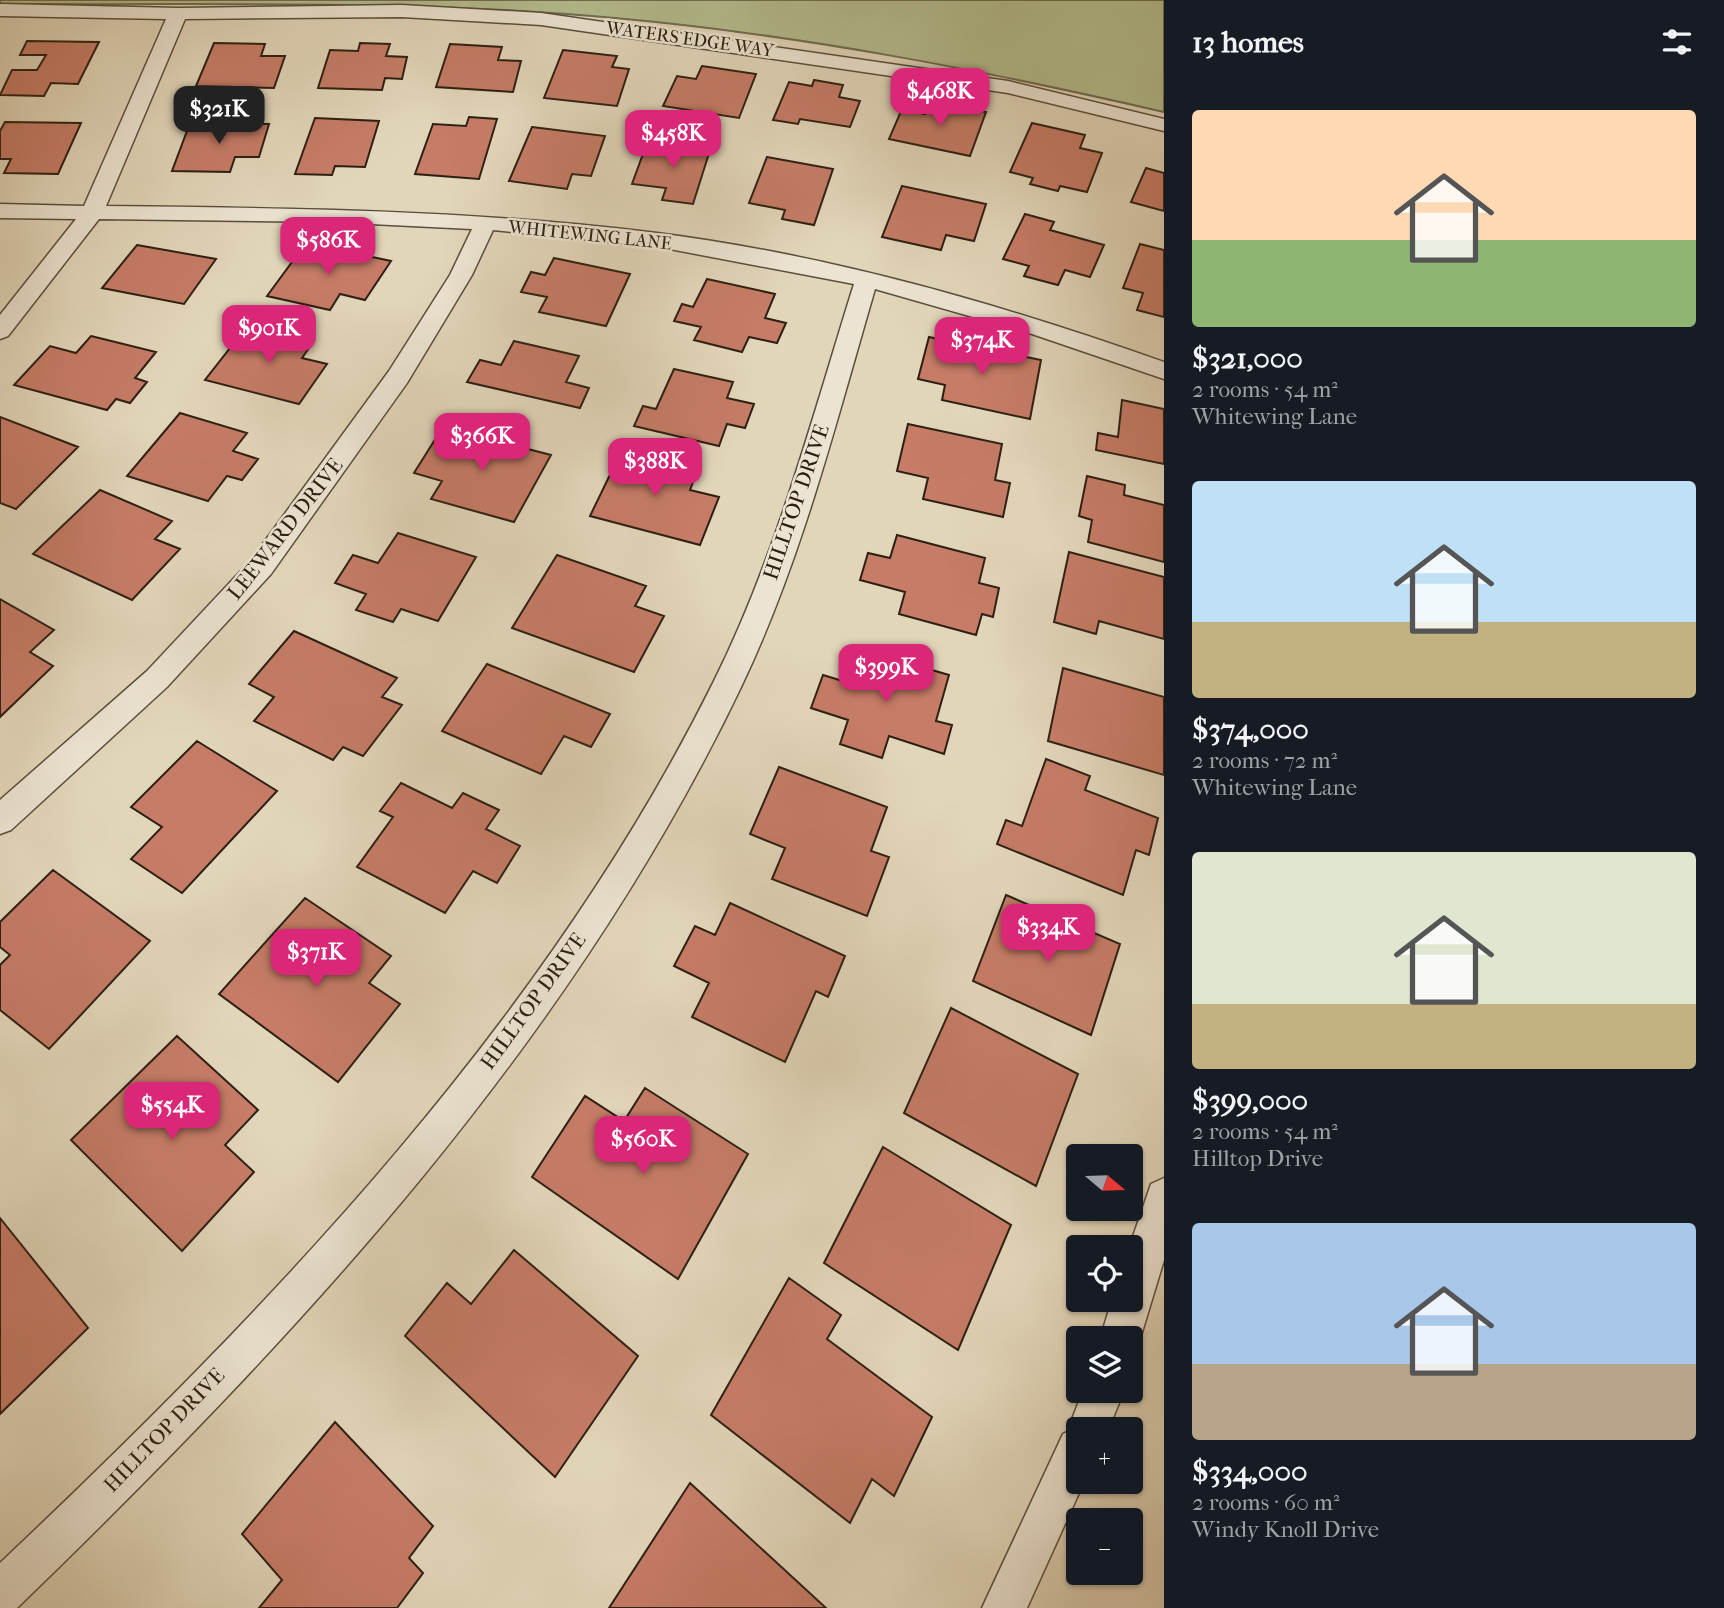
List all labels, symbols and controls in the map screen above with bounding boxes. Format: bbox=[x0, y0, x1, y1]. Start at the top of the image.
street label: WATERS EDGE WAY bbox=[604, 17, 776, 62]
icon: filters bbox=[1658, 23, 1696, 61]
text: 13 homes bbox=[1192, 25, 1304, 60]
pin: $468K bbox=[891, 68, 989, 128]
text: $468K bbox=[907, 77, 973, 104]
pin: $321K bbox=[170, 86, 268, 146]
text: $321K bbox=[190, 95, 248, 122]
pin: $458K bbox=[624, 110, 722, 170]
text: $458K bbox=[641, 119, 705, 146]
icon: home bbox=[1381, 155, 1507, 281]
street label: WHITEWING LANE bbox=[506, 216, 673, 255]
pin: $586K bbox=[279, 218, 377, 277]
text: $586K bbox=[296, 226, 360, 253]
pin: $901K bbox=[220, 306, 318, 365]
text: $901K bbox=[238, 314, 300, 341]
pin: $374K bbox=[933, 318, 1031, 377]
text: $374K bbox=[951, 326, 1013, 353]
text: $321,000 bbox=[1192, 341, 1303, 376]
text: 2 rooms · 54 m² bbox=[1192, 376, 1338, 403]
text: Whitewing Lane bbox=[1192, 403, 1357, 430]
pin: $366K bbox=[433, 414, 531, 473]
street label: HILLTOP DRIVE bbox=[758, 421, 834, 583]
text: $366K bbox=[450, 422, 514, 449]
pin: $388K bbox=[606, 438, 704, 498]
text: $388K bbox=[624, 447, 686, 474]
street label: LEEWARD DRIVE bbox=[222, 453, 348, 604]
icon: home bbox=[1381, 526, 1507, 652]
pin: $399K bbox=[837, 644, 935, 704]
text: $399K bbox=[855, 653, 917, 680]
text: $374,000 bbox=[1192, 712, 1309, 747]
text: 2 rooms · 72 m² bbox=[1192, 747, 1337, 774]
text: Whitewing Lane bbox=[1192, 774, 1357, 801]
icon: home bbox=[1381, 897, 1507, 1023]
pin: $334K bbox=[999, 904, 1097, 964]
text: $334K bbox=[1017, 913, 1079, 940]
street label: HILLTOP DRIVE bbox=[475, 928, 591, 1074]
pin: $371K bbox=[267, 930, 365, 989]
text: $371K bbox=[287, 938, 345, 965]
pin: $554K bbox=[123, 1082, 221, 1142]
text: $399,000 bbox=[1192, 1083, 1308, 1118]
text: $554K bbox=[141, 1091, 203, 1118]
pin: $560K bbox=[594, 1116, 692, 1176]
text: 2 rooms · 54 m² bbox=[1192, 1118, 1338, 1145]
text: $560K bbox=[611, 1125, 675, 1152]
north arrow bbox=[1066, 1144, 1143, 1222]
map controls bbox=[1066, 1144, 1143, 1585]
text: Hilltop Drive bbox=[1192, 1145, 1323, 1172]
button: locate bbox=[1066, 1235, 1143, 1312]
icon: home bbox=[1381, 1268, 1507, 1394]
button: layers bbox=[1066, 1326, 1143, 1403]
street label: HILLTOP DRIVE bbox=[99, 1363, 229, 1497]
button: + bbox=[1066, 1417, 1143, 1494]
text: $334,000 bbox=[1192, 1454, 1308, 1489]
text: 2 rooms · 60 m² bbox=[1192, 1489, 1339, 1516]
button: − bbox=[1066, 1508, 1143, 1585]
text: Windy Knoll Drive bbox=[1192, 1516, 1379, 1543]

